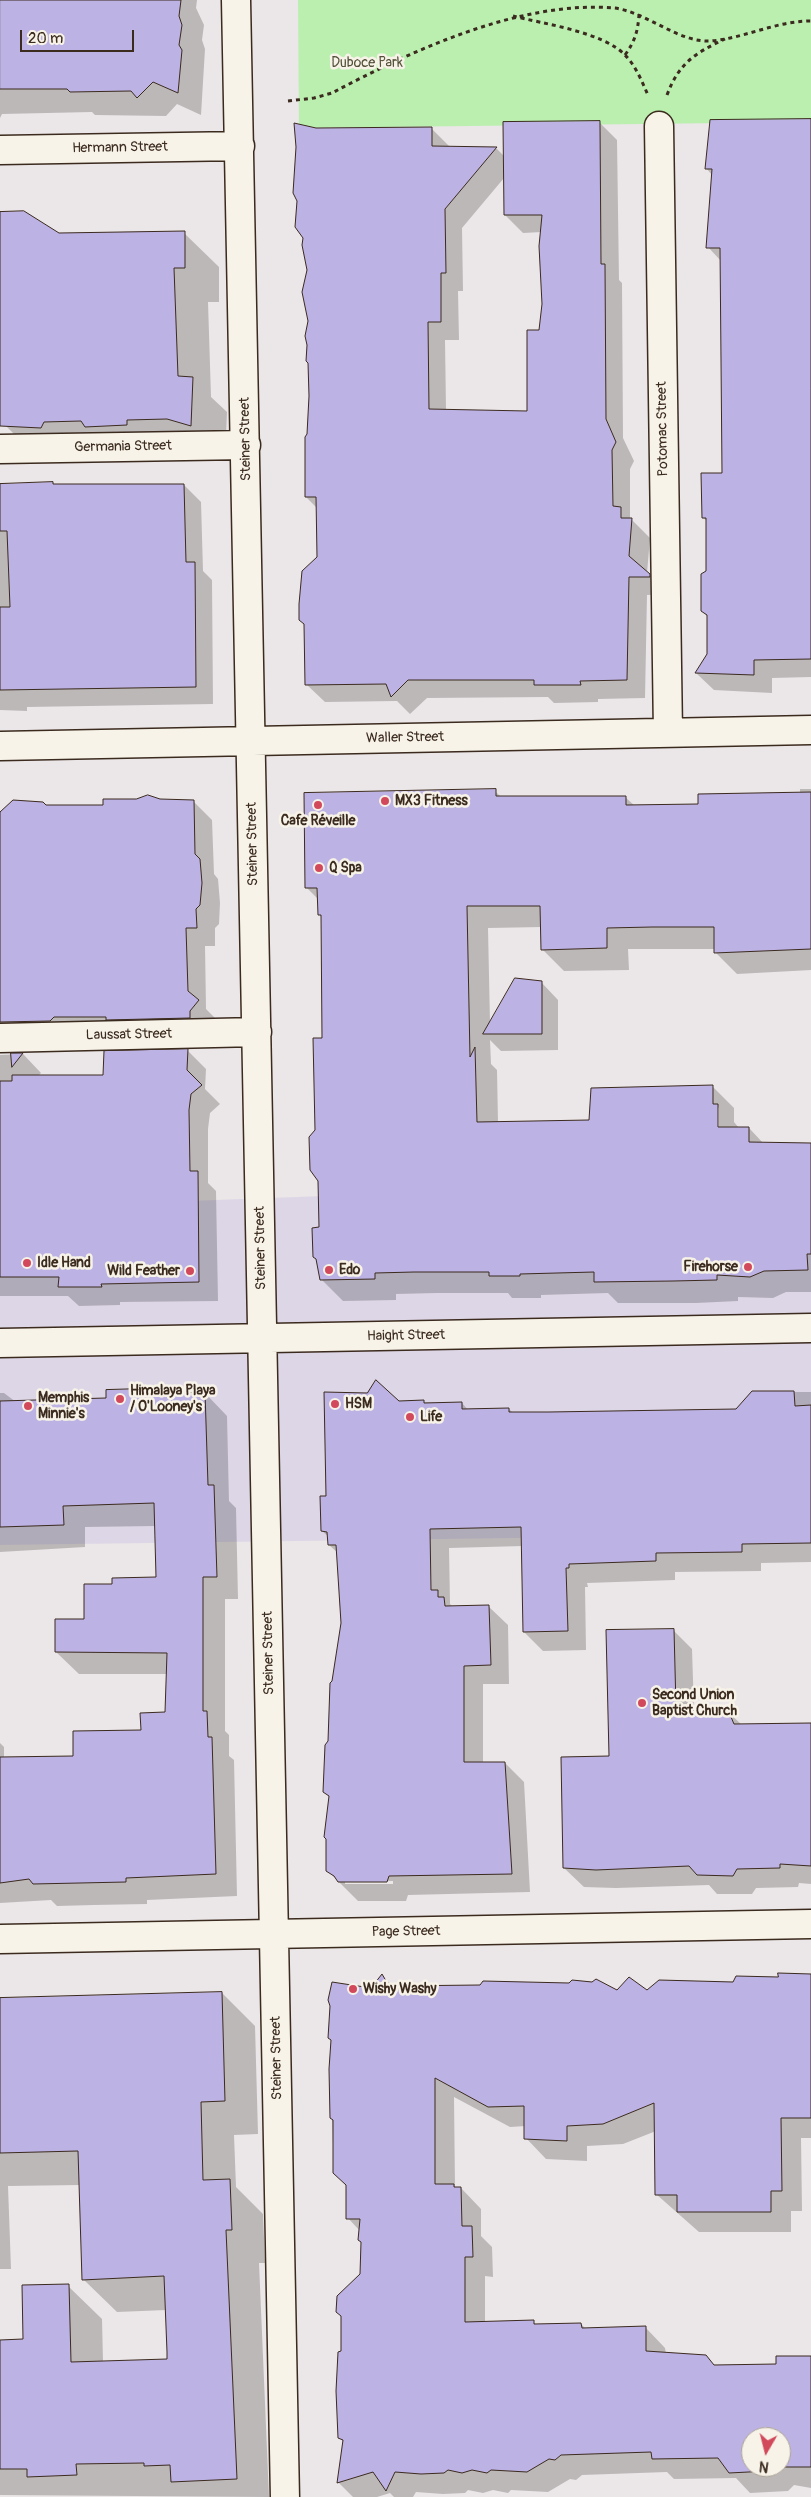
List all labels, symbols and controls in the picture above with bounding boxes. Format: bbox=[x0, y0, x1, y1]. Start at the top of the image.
scale bar bbox=[22, 20, 136, 52]
text: 20 m bbox=[28, 29, 63, 48]
park label: Duboce Park bbox=[331, 55, 403, 71]
street label: Hermann Street bbox=[72, 139, 168, 157]
street label: Potomac Street bbox=[654, 381, 672, 477]
street label: Steiner Street bbox=[237, 397, 255, 481]
street label: Germania Street bbox=[74, 438, 172, 456]
street label: Waller Street bbox=[366, 729, 444, 747]
place label: MX3 Fitness bbox=[395, 793, 468, 809]
marker: MX3 Fitness bbox=[379, 795, 391, 807]
marker: Cafe Réveille bbox=[312, 799, 324, 811]
street label: Steiner Street bbox=[244, 802, 262, 886]
place label: Cafe Réveille bbox=[281, 813, 355, 829]
place label: Q Spa bbox=[329, 860, 362, 876]
marker: Q Spa bbox=[313, 862, 325, 874]
street label: Laussat Street bbox=[86, 1026, 172, 1044]
street label: Steiner Street bbox=[252, 1206, 270, 1290]
place label: Idle Hand bbox=[37, 1255, 91, 1271]
marker: Idle Hand bbox=[21, 1257, 33, 1269]
place label: Firehorse bbox=[683, 1259, 738, 1275]
marker: Firehorse bbox=[742, 1261, 754, 1273]
place label: Edo bbox=[339, 1262, 360, 1278]
place label: Wild Feather bbox=[107, 1263, 180, 1279]
marker: Edo bbox=[323, 1264, 335, 1276]
marker: Wild Feather bbox=[184, 1265, 196, 1277]
street label: Haight Street bbox=[367, 1327, 445, 1345]
place label: Himalaya Playa / O'Looney's bbox=[130, 1383, 215, 1415]
place label: Memphis Minnie's bbox=[38, 1390, 89, 1422]
marker: Himalaya Playa / O'Looney's bbox=[114, 1393, 126, 1405]
place label: HSM bbox=[345, 1396, 372, 1412]
marker: HSM bbox=[329, 1398, 341, 1410]
marker: Memphis Minnie's bbox=[22, 1400, 34, 1412]
place label: Life bbox=[420, 1409, 442, 1425]
marker: Life bbox=[404, 1411, 416, 1423]
street label: Steiner Street bbox=[260, 1611, 278, 1695]
place label: Second Union Baptist Church bbox=[652, 1687, 737, 1720]
marker: Second Union Baptist Church bbox=[636, 1697, 648, 1709]
street label: Page Street bbox=[372, 1923, 440, 1941]
place label: Wishy Washy bbox=[363, 1981, 437, 1997]
marker: Wishy Washy bbox=[347, 1983, 359, 1995]
street label: Steiner Street bbox=[268, 2016, 286, 2100]
north arrow bbox=[741, 2427, 791, 2477]
text: N bbox=[758, 2457, 770, 2475]

